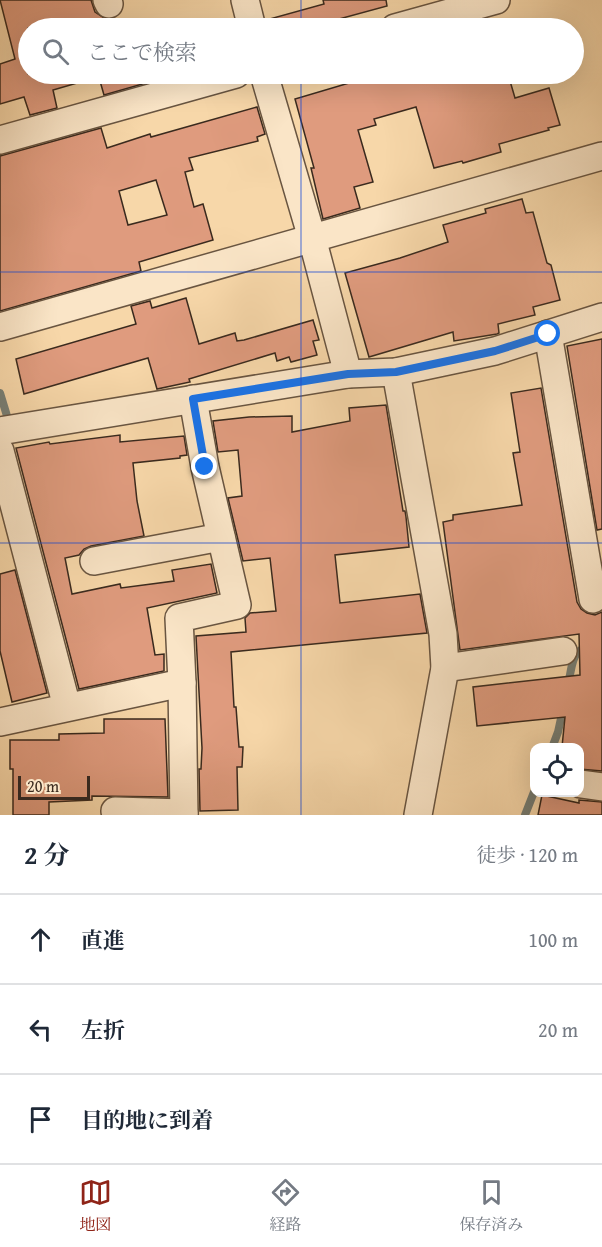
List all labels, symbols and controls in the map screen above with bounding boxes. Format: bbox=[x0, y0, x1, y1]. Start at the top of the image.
search box bbox=[18, 18, 584, 84]
icon: search bbox=[39, 35, 72, 68]
text: ここで検索 bbox=[87, 36, 197, 68]
route start bbox=[534, 320, 560, 346]
route end bbox=[191, 453, 217, 479]
map controls bbox=[530, 743, 584, 797]
button: locate bbox=[530, 743, 584, 797]
scale bar bbox=[18, 773, 90, 800]
text: 20 m bbox=[27, 774, 59, 798]
text: 2 分 bbox=[24, 835, 69, 874]
text: 徒歩 · 120 m bbox=[476, 840, 578, 869]
icon: ahead bbox=[24, 923, 57, 956]
text: 直進 bbox=[81, 924, 125, 956]
text: 100 m bbox=[528, 925, 578, 954]
icon: left bbox=[24, 1013, 57, 1046]
text: 左折 bbox=[81, 1014, 125, 1046]
text: 20 m bbox=[538, 1015, 578, 1044]
icon: arrive bbox=[24, 1103, 57, 1136]
text: 目的地に到着 bbox=[81, 1104, 213, 1136]
tab: 地図 bbox=[79, 1176, 112, 1236]
tab: 経路 bbox=[269, 1176, 302, 1236]
tab: 保存済み bbox=[459, 1176, 523, 1236]

